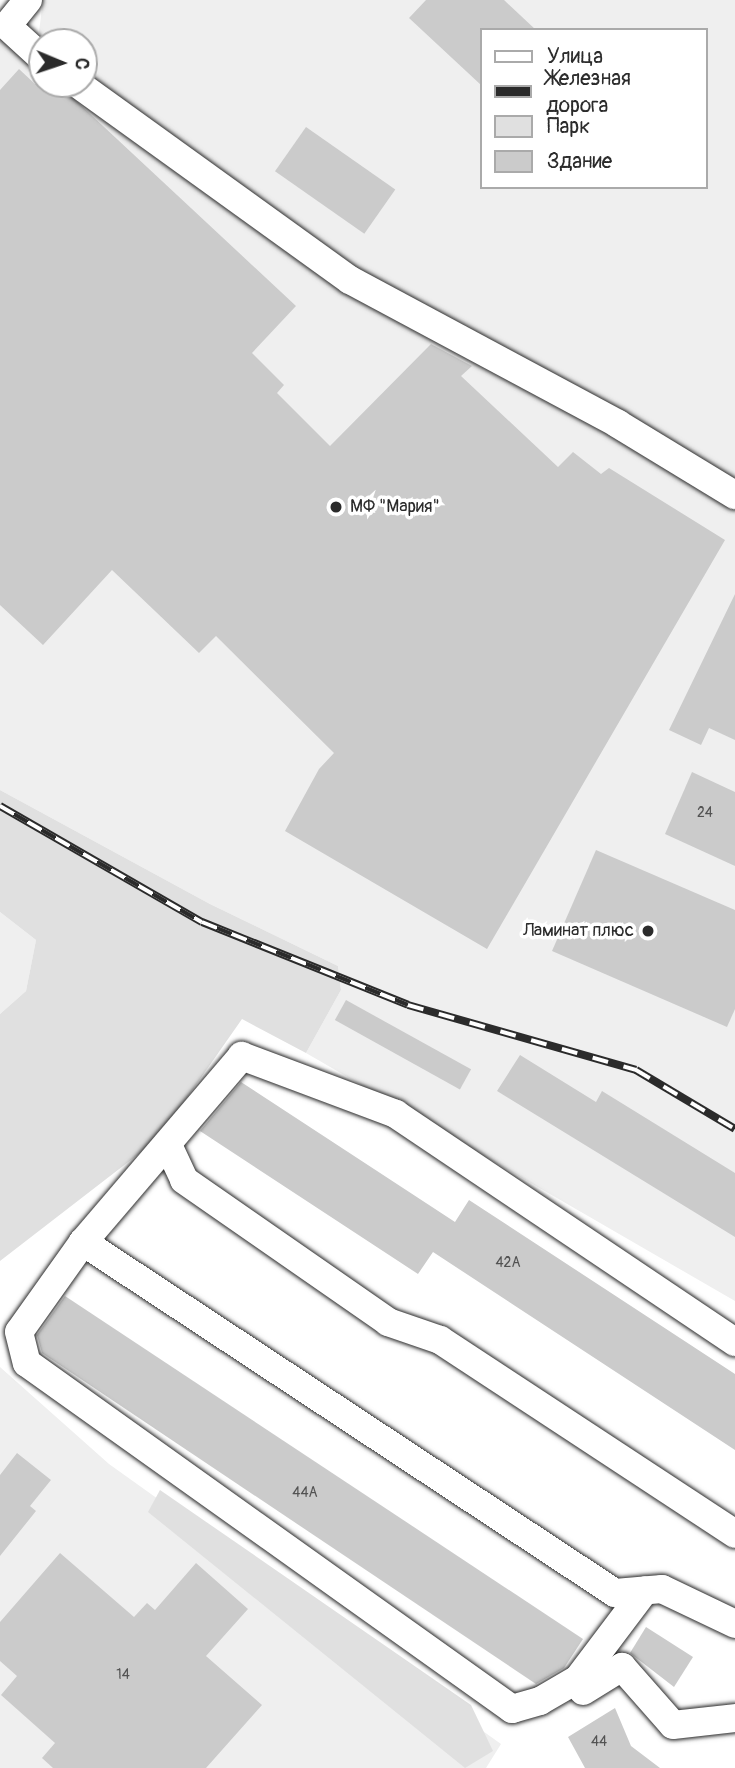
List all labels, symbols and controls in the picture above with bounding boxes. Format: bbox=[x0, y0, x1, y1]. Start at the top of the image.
north arrow bbox=[28, 28, 98, 98]
legend bbox=[480, 28, 707, 189]
text: Улица bbox=[547, 43, 603, 70]
text: С bbox=[70, 57, 94, 70]
text: Железная дорога bbox=[546, 65, 631, 119]
text: Парк bbox=[547, 113, 590, 140]
text: Здание bbox=[547, 148, 612, 175]
place label: МФ "Мария" bbox=[350, 496, 440, 518]
marker: МФ "Мария" bbox=[328, 499, 344, 515]
house number: 24 bbox=[697, 805, 713, 821]
place label: Ламинат плюс bbox=[523, 920, 634, 942]
marker: Ламинат плюс bbox=[640, 923, 656, 939]
house number: 42А bbox=[495, 1255, 521, 1271]
house number: 44А bbox=[292, 1485, 318, 1501]
house number: 14 bbox=[116, 1667, 130, 1683]
house number: 44 bbox=[591, 1734, 607, 1750]

